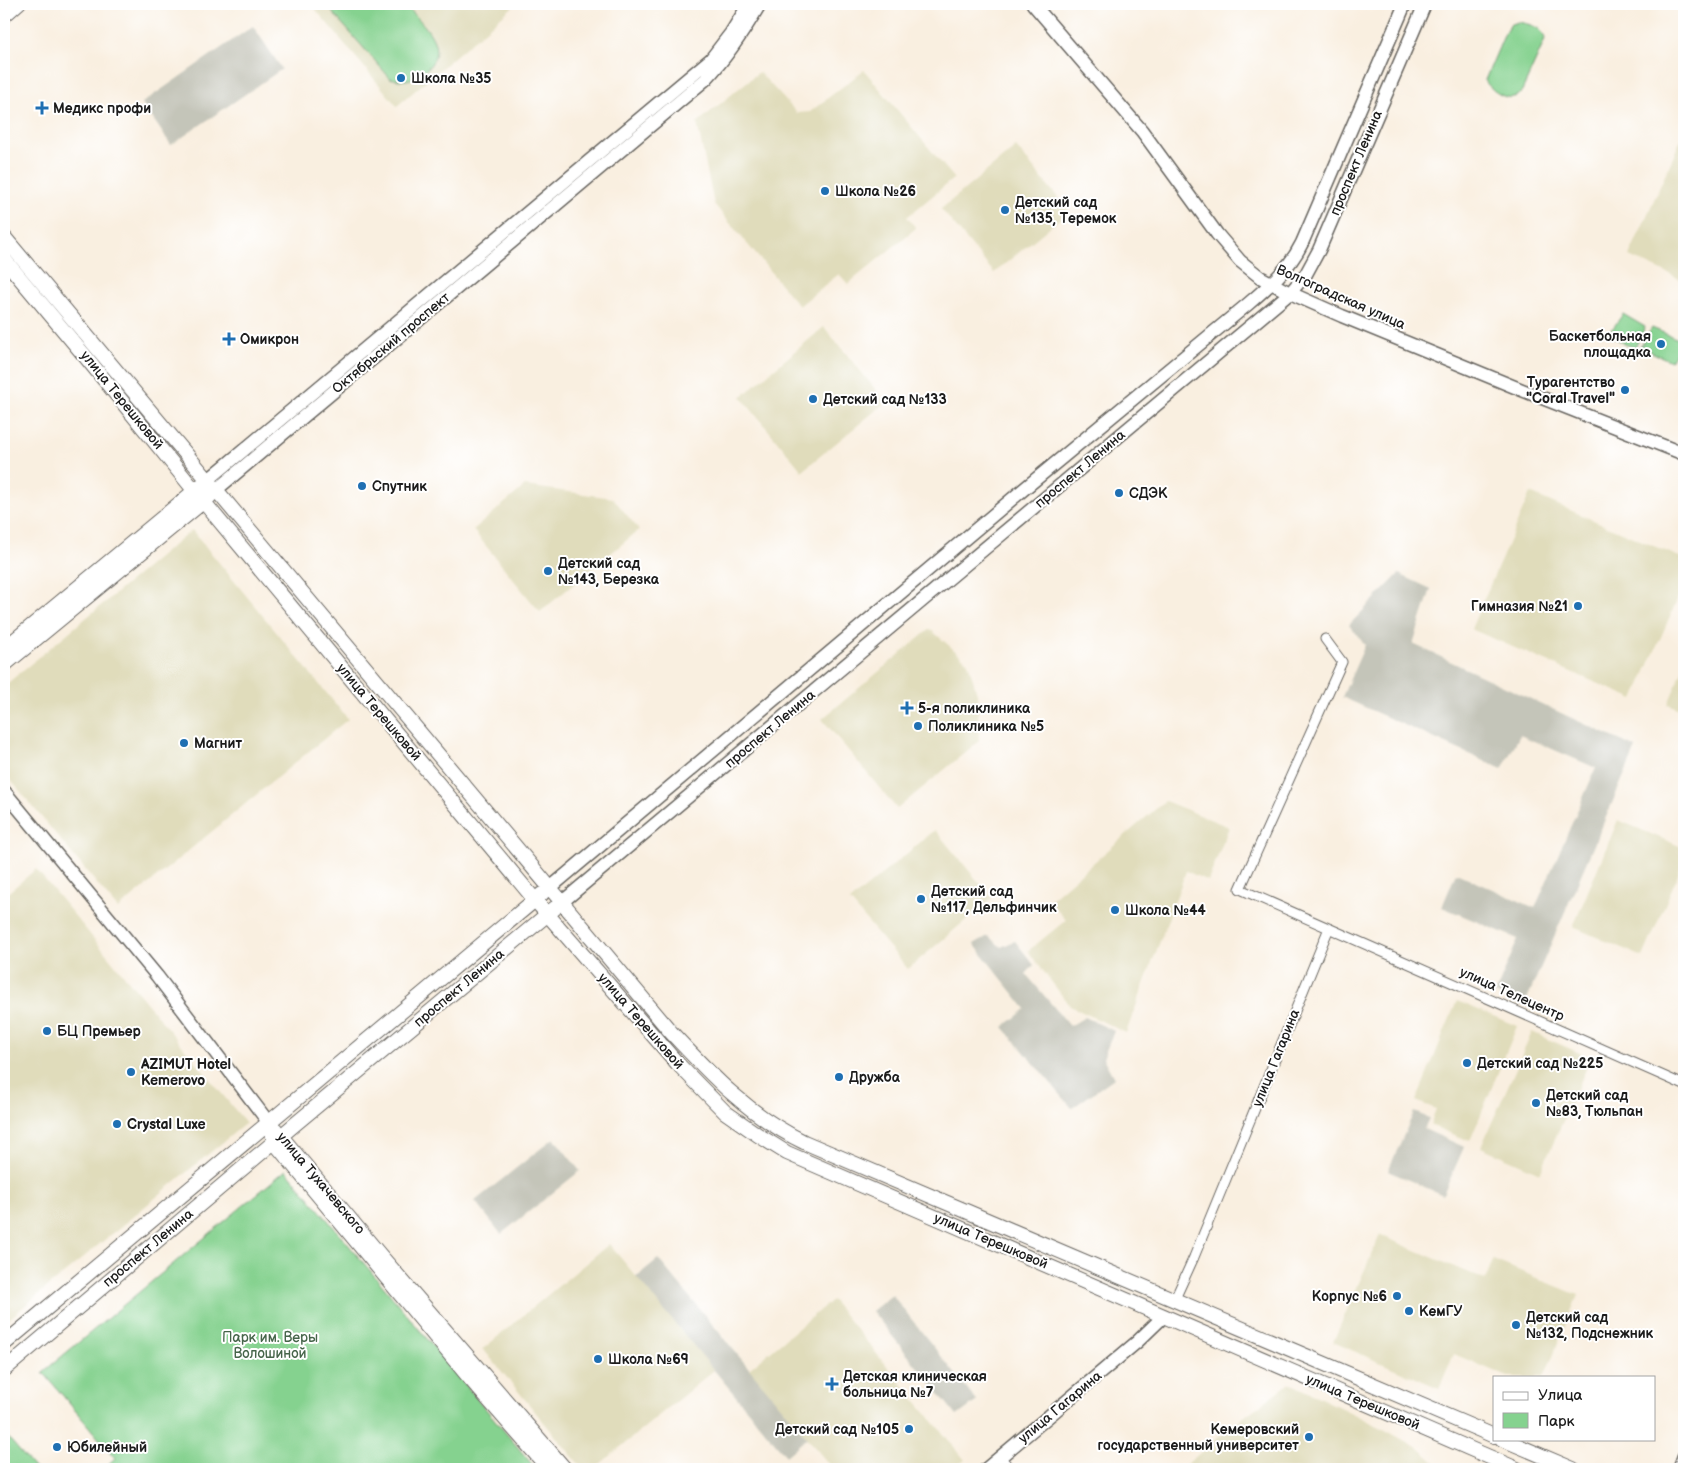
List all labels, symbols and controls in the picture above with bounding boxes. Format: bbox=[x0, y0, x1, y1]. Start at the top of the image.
place label: Школа №35 bbox=[411, 70, 491, 87]
marker: Школа №35 bbox=[395, 72, 407, 84]
place label: Медикс профи bbox=[53, 100, 151, 117]
marker: Медикс профи bbox=[35, 101, 49, 115]
street label: проспект Ленина bbox=[1326, 107, 1386, 218]
place label: Школа №26 bbox=[835, 183, 916, 200]
marker: Школа №26 bbox=[819, 185, 831, 197]
place label: Детский сад №135, Теремок bbox=[1015, 194, 1117, 227]
marker: Детский сад №135, Теремок bbox=[999, 204, 1011, 216]
street label: Волгоградская улица bbox=[1274, 261, 1409, 333]
street label: Октябрьский проспект bbox=[329, 289, 454, 397]
place label: Баскетбольная площадка bbox=[1549, 328, 1652, 361]
place label: Омикрон bbox=[240, 331, 299, 348]
marker: Омикрон bbox=[222, 332, 236, 346]
marker: Баскетбольная площадка bbox=[1655, 338, 1667, 350]
street label: улица Терешковой bbox=[77, 347, 167, 453]
place label: Турагентство "Coral Travel" bbox=[1526, 374, 1615, 407]
marker: Турагентство "Coral Travel" bbox=[1619, 384, 1631, 396]
place label: Детский сад №133 bbox=[823, 391, 947, 408]
marker: Детский сад №133 bbox=[807, 393, 819, 405]
street label: проспект Ленина bbox=[1031, 426, 1129, 512]
place label: Спутник bbox=[372, 478, 427, 495]
marker: Спутник bbox=[356, 480, 368, 492]
place label: СДЭК bbox=[1129, 485, 1168, 502]
marker: СДЭК bbox=[1113, 487, 1125, 499]
place label: Детский сад №143, Березка bbox=[558, 555, 660, 588]
marker: Детский сад №143, Березка bbox=[542, 565, 554, 577]
place label: Гимназия №21 bbox=[1471, 598, 1568, 615]
marker: Гимназия №21 bbox=[1572, 600, 1584, 612]
street label: улица Терешковой bbox=[333, 660, 425, 764]
street label: проспект Ленина bbox=[721, 686, 819, 772]
place label: 5-я поликлиника bbox=[918, 700, 1031, 717]
marker: 5-я поликлиника bbox=[900, 701, 914, 715]
place label: Поликлиника №5 bbox=[928, 718, 1044, 735]
marker: Поликлиника №5 bbox=[912, 720, 924, 732]
place label: Магнит bbox=[194, 735, 242, 752]
marker: Магнит bbox=[178, 737, 190, 749]
place label: Детский сад №117, Дельфинчик bbox=[931, 883, 1057, 916]
marker: Детский сад №117, Дельфинчик bbox=[915, 893, 927, 905]
place label: Школа №44 bbox=[1125, 902, 1206, 919]
marker: Школа №44 bbox=[1109, 904, 1121, 916]
street label: проспект Ленина bbox=[410, 945, 508, 1031]
street label: улица Телецентр bbox=[1457, 963, 1567, 1025]
street label: улица Терешковой bbox=[595, 969, 687, 1073]
street label: улица Гагарина bbox=[1249, 1006, 1304, 1109]
place label: БЦ Премьер bbox=[57, 1023, 142, 1040]
marker: БЦ Премьер bbox=[41, 1025, 53, 1037]
place label: Детский сад №225 bbox=[1477, 1055, 1603, 1072]
place label: AZIMUT Hotel Kemerovo bbox=[140, 1056, 231, 1089]
marker: Детский сад №225 bbox=[1461, 1057, 1473, 1069]
marker: AZIMUT Hotel Kemerovo bbox=[125, 1066, 137, 1078]
place label: Дружба bbox=[849, 1069, 901, 1086]
marker: Дружба bbox=[833, 1071, 845, 1083]
place label: Детский сад №83, Тюльпан bbox=[1546, 1087, 1643, 1120]
marker: Детский сад №83, Тюльпан bbox=[1530, 1097, 1542, 1109]
place label: Crystal Luxe bbox=[127, 1116, 206, 1133]
marker: Crystal Luxe bbox=[111, 1118, 123, 1130]
street label: улица Тухачевского bbox=[273, 1129, 369, 1237]
street label: проспект Ленина bbox=[99, 1205, 197, 1291]
street label: улица Терешковой bbox=[931, 1209, 1051, 1273]
place label: Корпус №6 bbox=[1312, 1288, 1387, 1305]
marker: Корпус №6 bbox=[1391, 1290, 1403, 1302]
place label: КемГУ bbox=[1419, 1303, 1462, 1320]
marker: КемГУ bbox=[1403, 1305, 1415, 1317]
place label: Детский сад №132, Подснежник bbox=[1526, 1309, 1654, 1342]
marker: Детский сад №132, Подснежник bbox=[1510, 1319, 1522, 1331]
park label: Парк им. Веры Волошиной bbox=[222, 1329, 318, 1362]
place label: Школа №69 bbox=[608, 1351, 689, 1368]
marker: Школа №69 bbox=[592, 1353, 604, 1365]
street label: улица Гагарина bbox=[1015, 1367, 1106, 1447]
place label: Детская клиническая больница №7 bbox=[843, 1368, 987, 1401]
street label: улица Терешковой bbox=[1303, 1370, 1423, 1434]
legend bbox=[1493, 1376, 1656, 1440]
marker: Детская клиническая больница №7 bbox=[825, 1377, 839, 1391]
text: Улица bbox=[1538, 1386, 1583, 1405]
text: Парк bbox=[1538, 1412, 1575, 1431]
place label: Детский сад №105 bbox=[775, 1421, 899, 1438]
place label: Кемеровский государственный университет bbox=[1098, 1421, 1299, 1454]
marker: Детский сад №105 bbox=[903, 1423, 915, 1435]
marker: Кемеровский государственный университет bbox=[1303, 1431, 1315, 1443]
place label: Юбилейный bbox=[67, 1439, 147, 1456]
marker: Юбилейный bbox=[51, 1441, 63, 1453]

